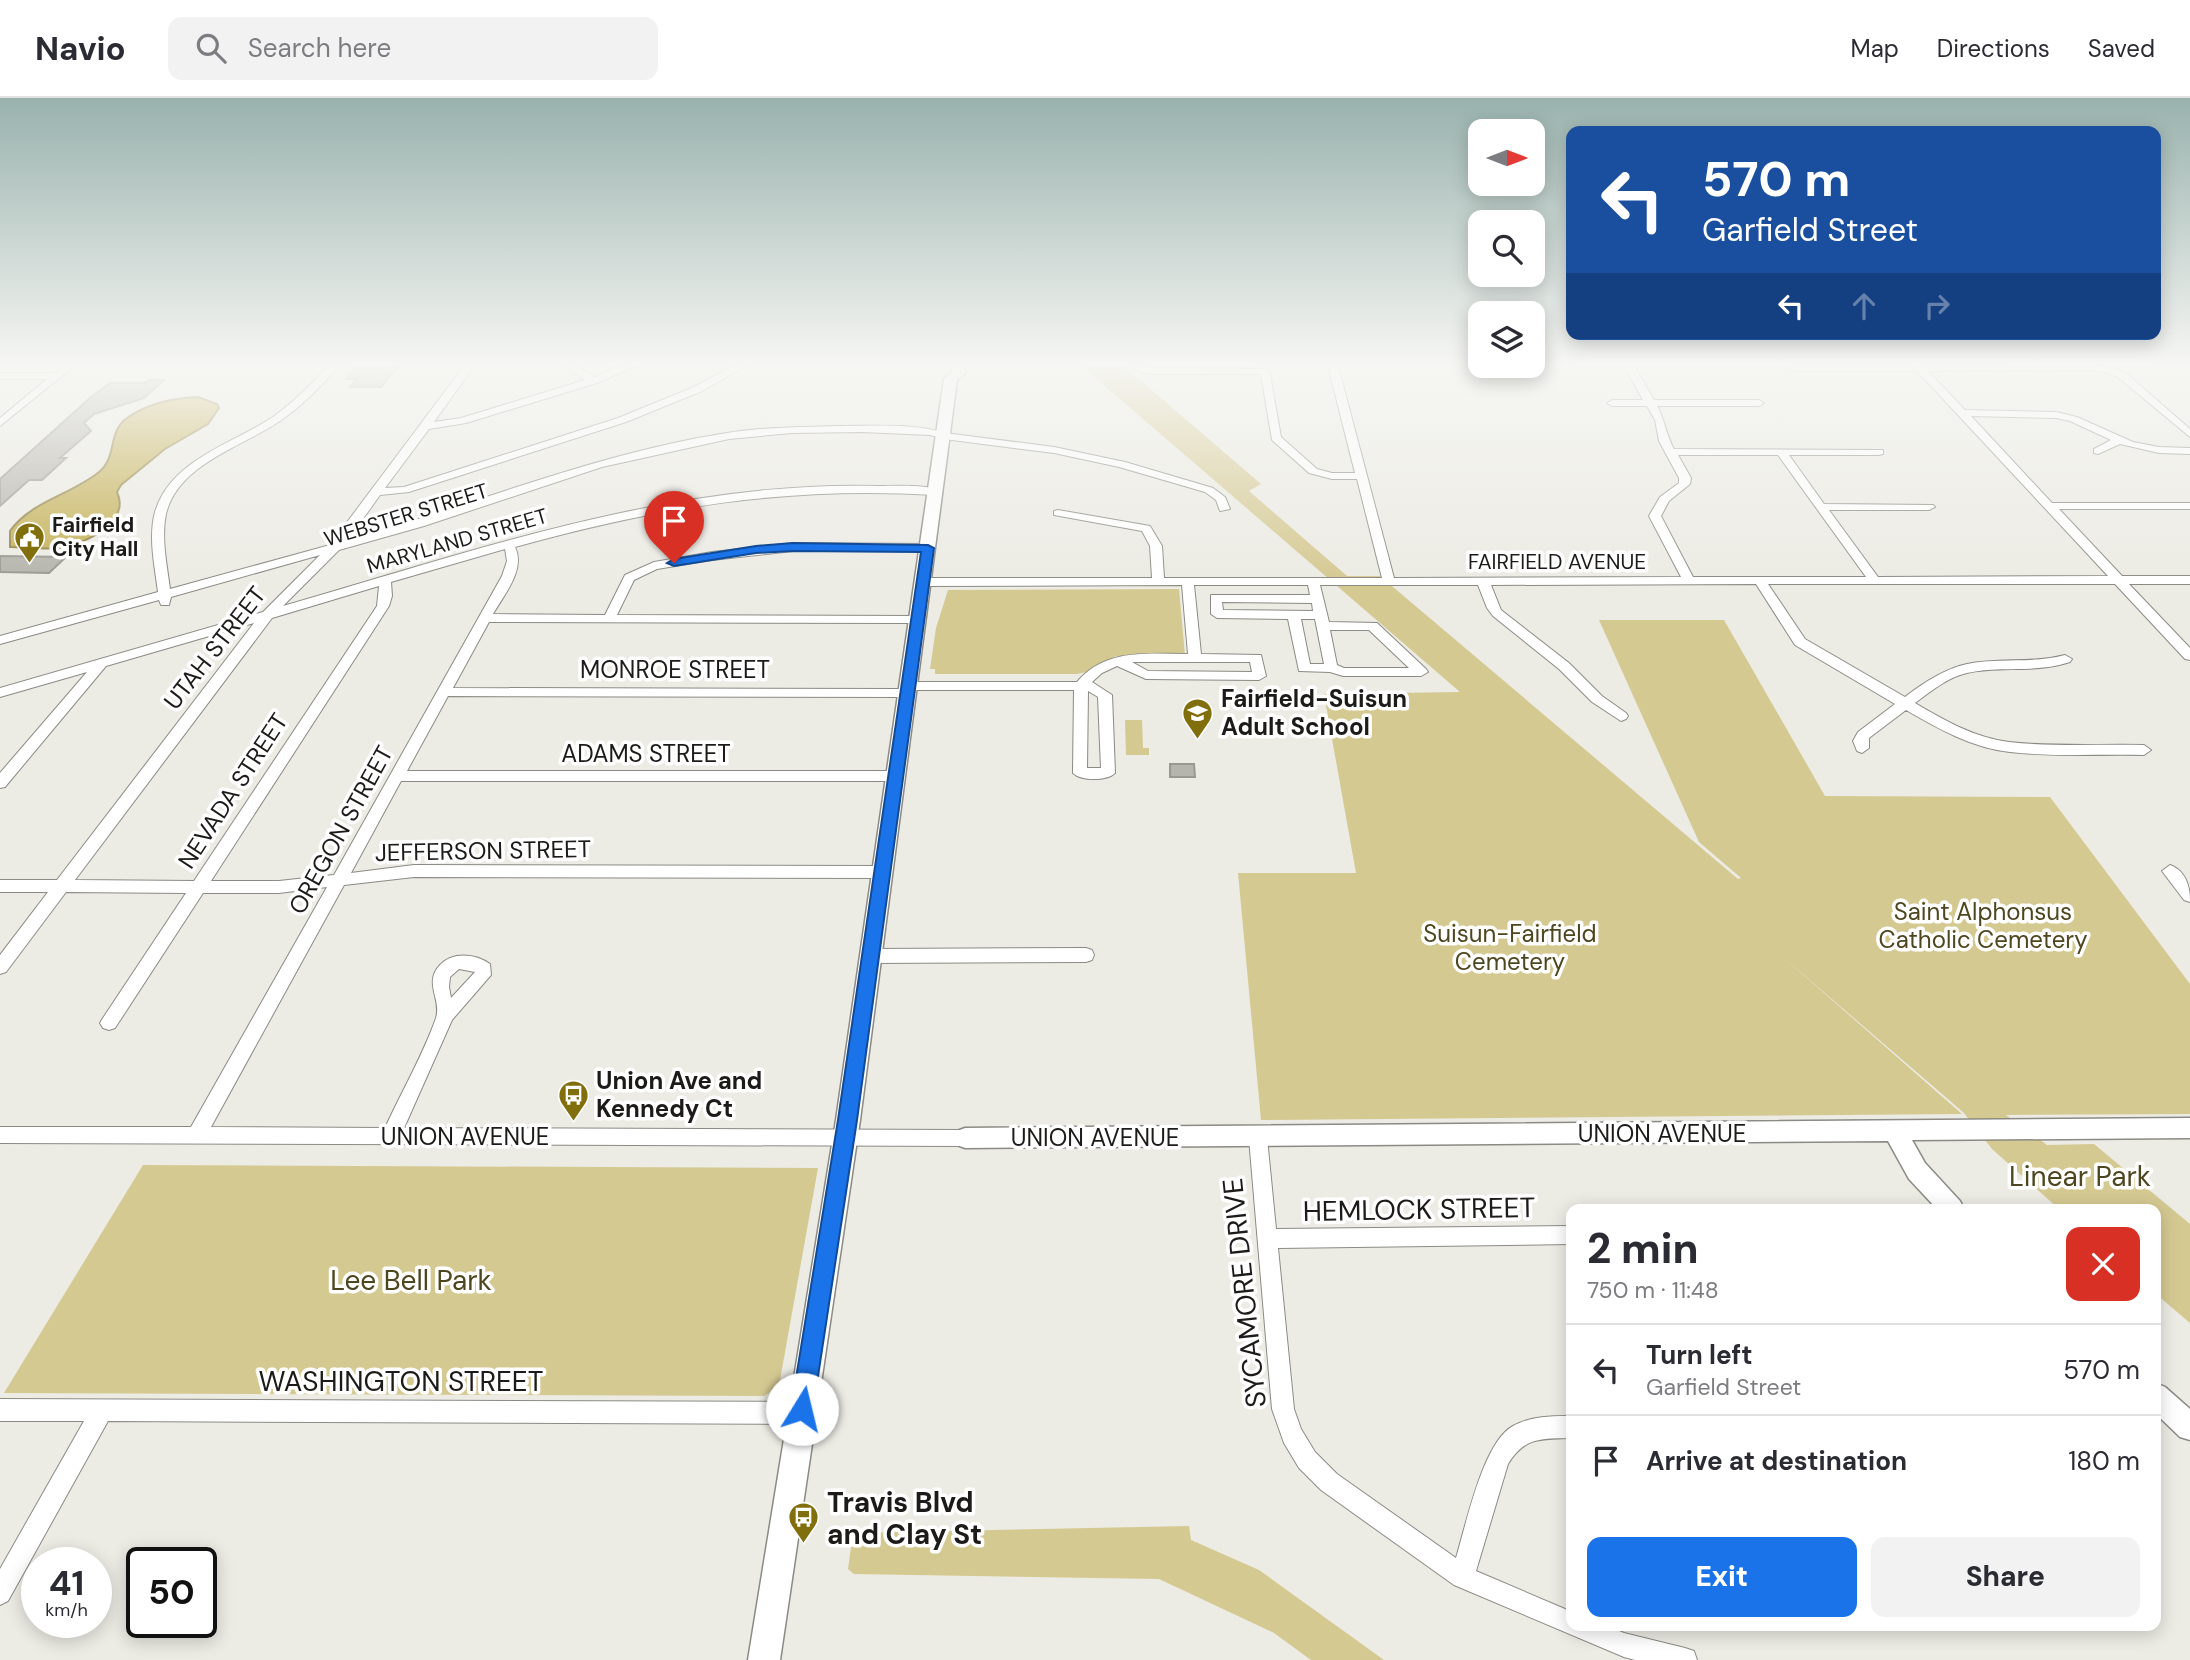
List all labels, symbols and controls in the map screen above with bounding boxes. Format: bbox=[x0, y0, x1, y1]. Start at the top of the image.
search box bbox=[168, 17, 658, 80]
text: Navio bbox=[35, 27, 126, 70]
icon: search bbox=[192, 29, 230, 67]
text: Search here bbox=[248, 31, 391, 65]
text: Map bbox=[1851, 33, 1899, 64]
text: Directions bbox=[1937, 33, 2050, 64]
text: Saved bbox=[2088, 33, 2155, 64]
north arrow bbox=[1468, 119, 1545, 196]
map controls bbox=[1468, 119, 1545, 378]
text: 570 m bbox=[1702, 147, 1850, 211]
icon: left bbox=[1587, 154, 1678, 245]
text: Garfield Street bbox=[1702, 209, 1918, 251]
button: search bbox=[1468, 210, 1545, 287]
icon: left bbox=[1772, 287, 1810, 325]
icon: ahead bbox=[1845, 287, 1883, 325]
icon: right bbox=[1918, 287, 1956, 325]
button: layers bbox=[1468, 301, 1545, 378]
street label: WEBSTER STREET bbox=[321, 477, 492, 553]
pin bbox=[644, 491, 704, 563]
street label: MARYLAND STREET bbox=[363, 502, 551, 580]
icon: arrive bbox=[655, 502, 693, 540]
place label: Fairfield City Hall bbox=[52, 511, 138, 563]
public building icon: Fairfield City Hall bbox=[12, 520, 46, 564]
street label: FAIRFIELD AVENUE bbox=[1468, 548, 1646, 576]
street label: UTAH STREET bbox=[157, 580, 272, 715]
street label: MONROE STREET bbox=[580, 654, 770, 685]
place label: Fairfield-Suisun Adult School bbox=[1221, 683, 1407, 742]
school or university icon: Fairfield-Suisun Adult School bbox=[1181, 696, 1215, 740]
street label: NEVADA STREET bbox=[171, 707, 294, 874]
street label: ADAMS STREET bbox=[561, 738, 731, 769]
street label: OREGON STREET bbox=[281, 740, 400, 919]
street label: JEFFERSON STREET bbox=[375, 833, 591, 868]
park label: Saint Alphonsus Catholic Cemetery bbox=[1879, 896, 2087, 955]
park label: Suisun-Fairfield Cemetery bbox=[1423, 918, 1597, 977]
place label: Union Ave and Kennedy Ct bbox=[596, 1065, 762, 1124]
bus stop icon: Union Ave and Kennedy Ct bbox=[556, 1078, 590, 1122]
street label: UNION AVENUE bbox=[1578, 1118, 1746, 1149]
street label: UNION AVENUE bbox=[381, 1121, 549, 1152]
street label: UNION AVENUE bbox=[1011, 1122, 1179, 1153]
park label: Linear Park bbox=[2009, 1158, 2151, 1195]
street label: SYCAMORE DRIVE bbox=[1214, 1176, 1275, 1410]
street label: HEMLOCK STREET bbox=[1303, 1189, 1536, 1230]
text: 2 min bbox=[1587, 1221, 1698, 1276]
button: close bbox=[2066, 1227, 2140, 1301]
park label: Lee Bell Park bbox=[330, 1262, 492, 1299]
text: 750 m · 11:48 bbox=[1587, 1275, 1719, 1305]
text: Turn left bbox=[1646, 1338, 1753, 1372]
icon: left bbox=[1587, 1351, 1625, 1389]
text: 570 m bbox=[2063, 1353, 2140, 1387]
street label: WASHINGTON STREET bbox=[259, 1363, 543, 1400]
position arrow bbox=[765, 1372, 839, 1446]
text: Garfield Street bbox=[1646, 1372, 1801, 1402]
icon: arrive bbox=[1587, 1442, 1625, 1480]
text: Arrive at destination bbox=[1646, 1444, 1907, 1478]
text: 180 m bbox=[2068, 1444, 2140, 1478]
place label: Travis Blvd and Clay St bbox=[827, 1484, 982, 1553]
bus stop icon: Travis Blvd and Clay St bbox=[787, 1501, 821, 1545]
button: Exit bbox=[1587, 1537, 1857, 1617]
button: Share bbox=[1871, 1537, 2140, 1617]
speed limit sign: 50 bbox=[126, 1547, 217, 1638]
text: 41 bbox=[49, 1560, 84, 1606]
text: km/h bbox=[45, 1598, 88, 1622]

